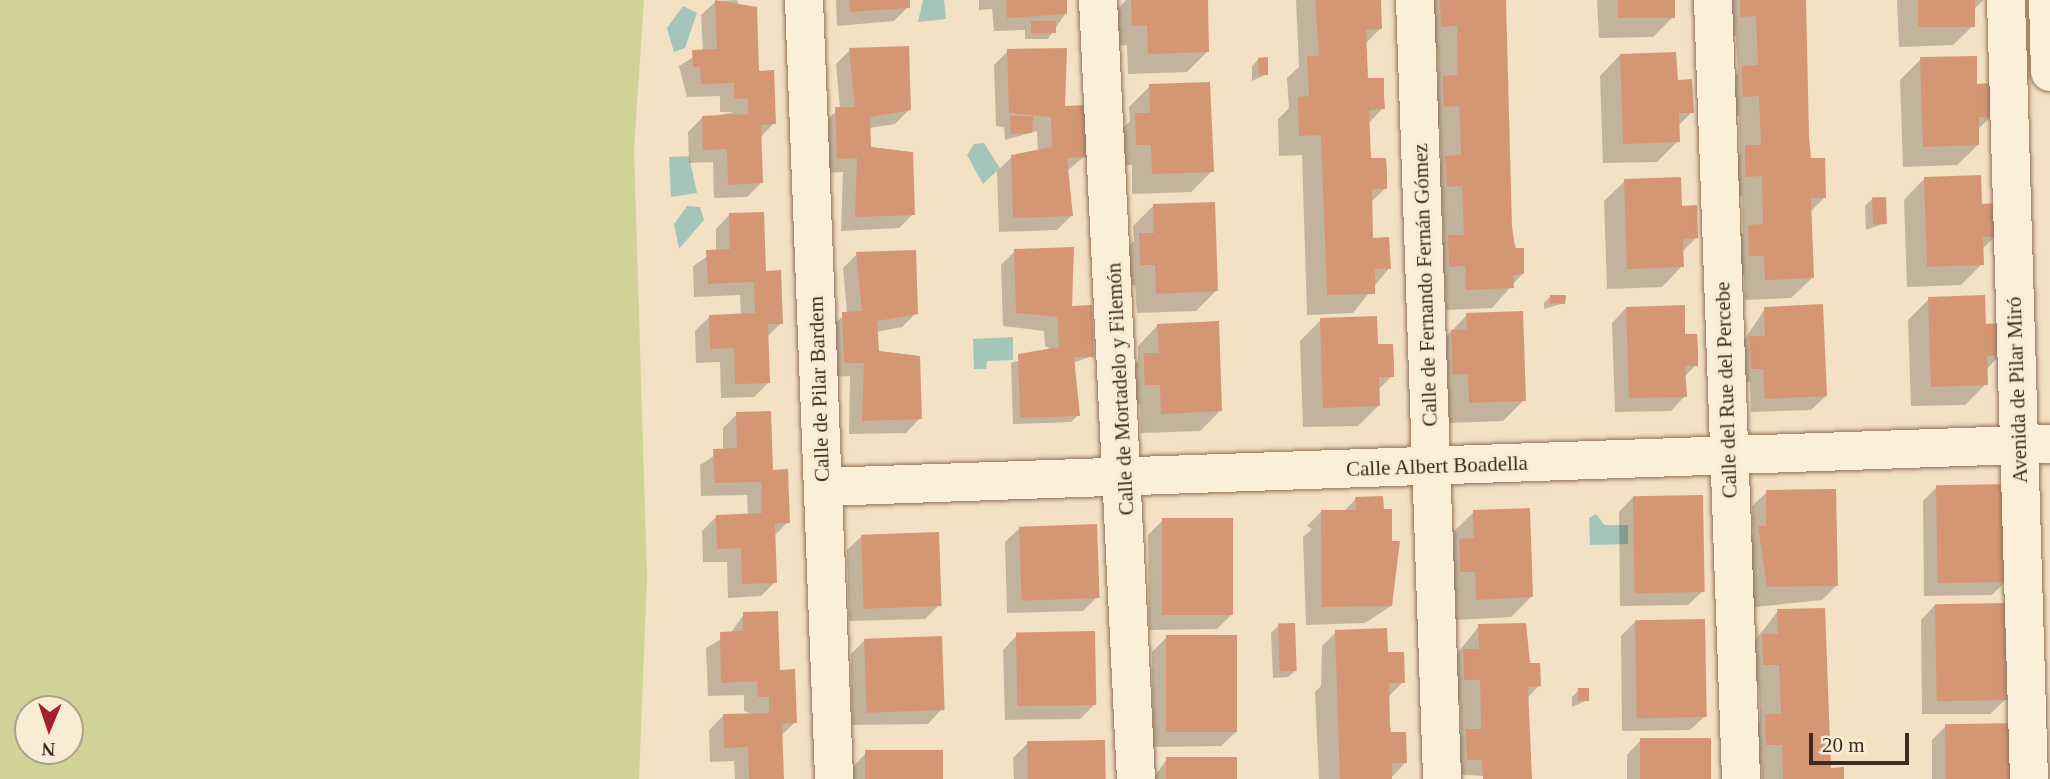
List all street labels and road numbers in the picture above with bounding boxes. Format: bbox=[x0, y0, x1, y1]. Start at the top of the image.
street label: Calle de Fernando Fernán Gómez bbox=[1407, 143, 1443, 427]
street label: Calle de Mortadelo y Filemón bbox=[1101, 262, 1139, 516]
street label: Calle del Rue del Percebe bbox=[1710, 281, 1742, 499]
street label: Calle de Pilar Bardem bbox=[803, 296, 835, 482]
street label: Avenida de Pilar Miró bbox=[2001, 296, 2033, 484]
street label: Calle Albert Boadella bbox=[1345, 450, 1529, 482]

